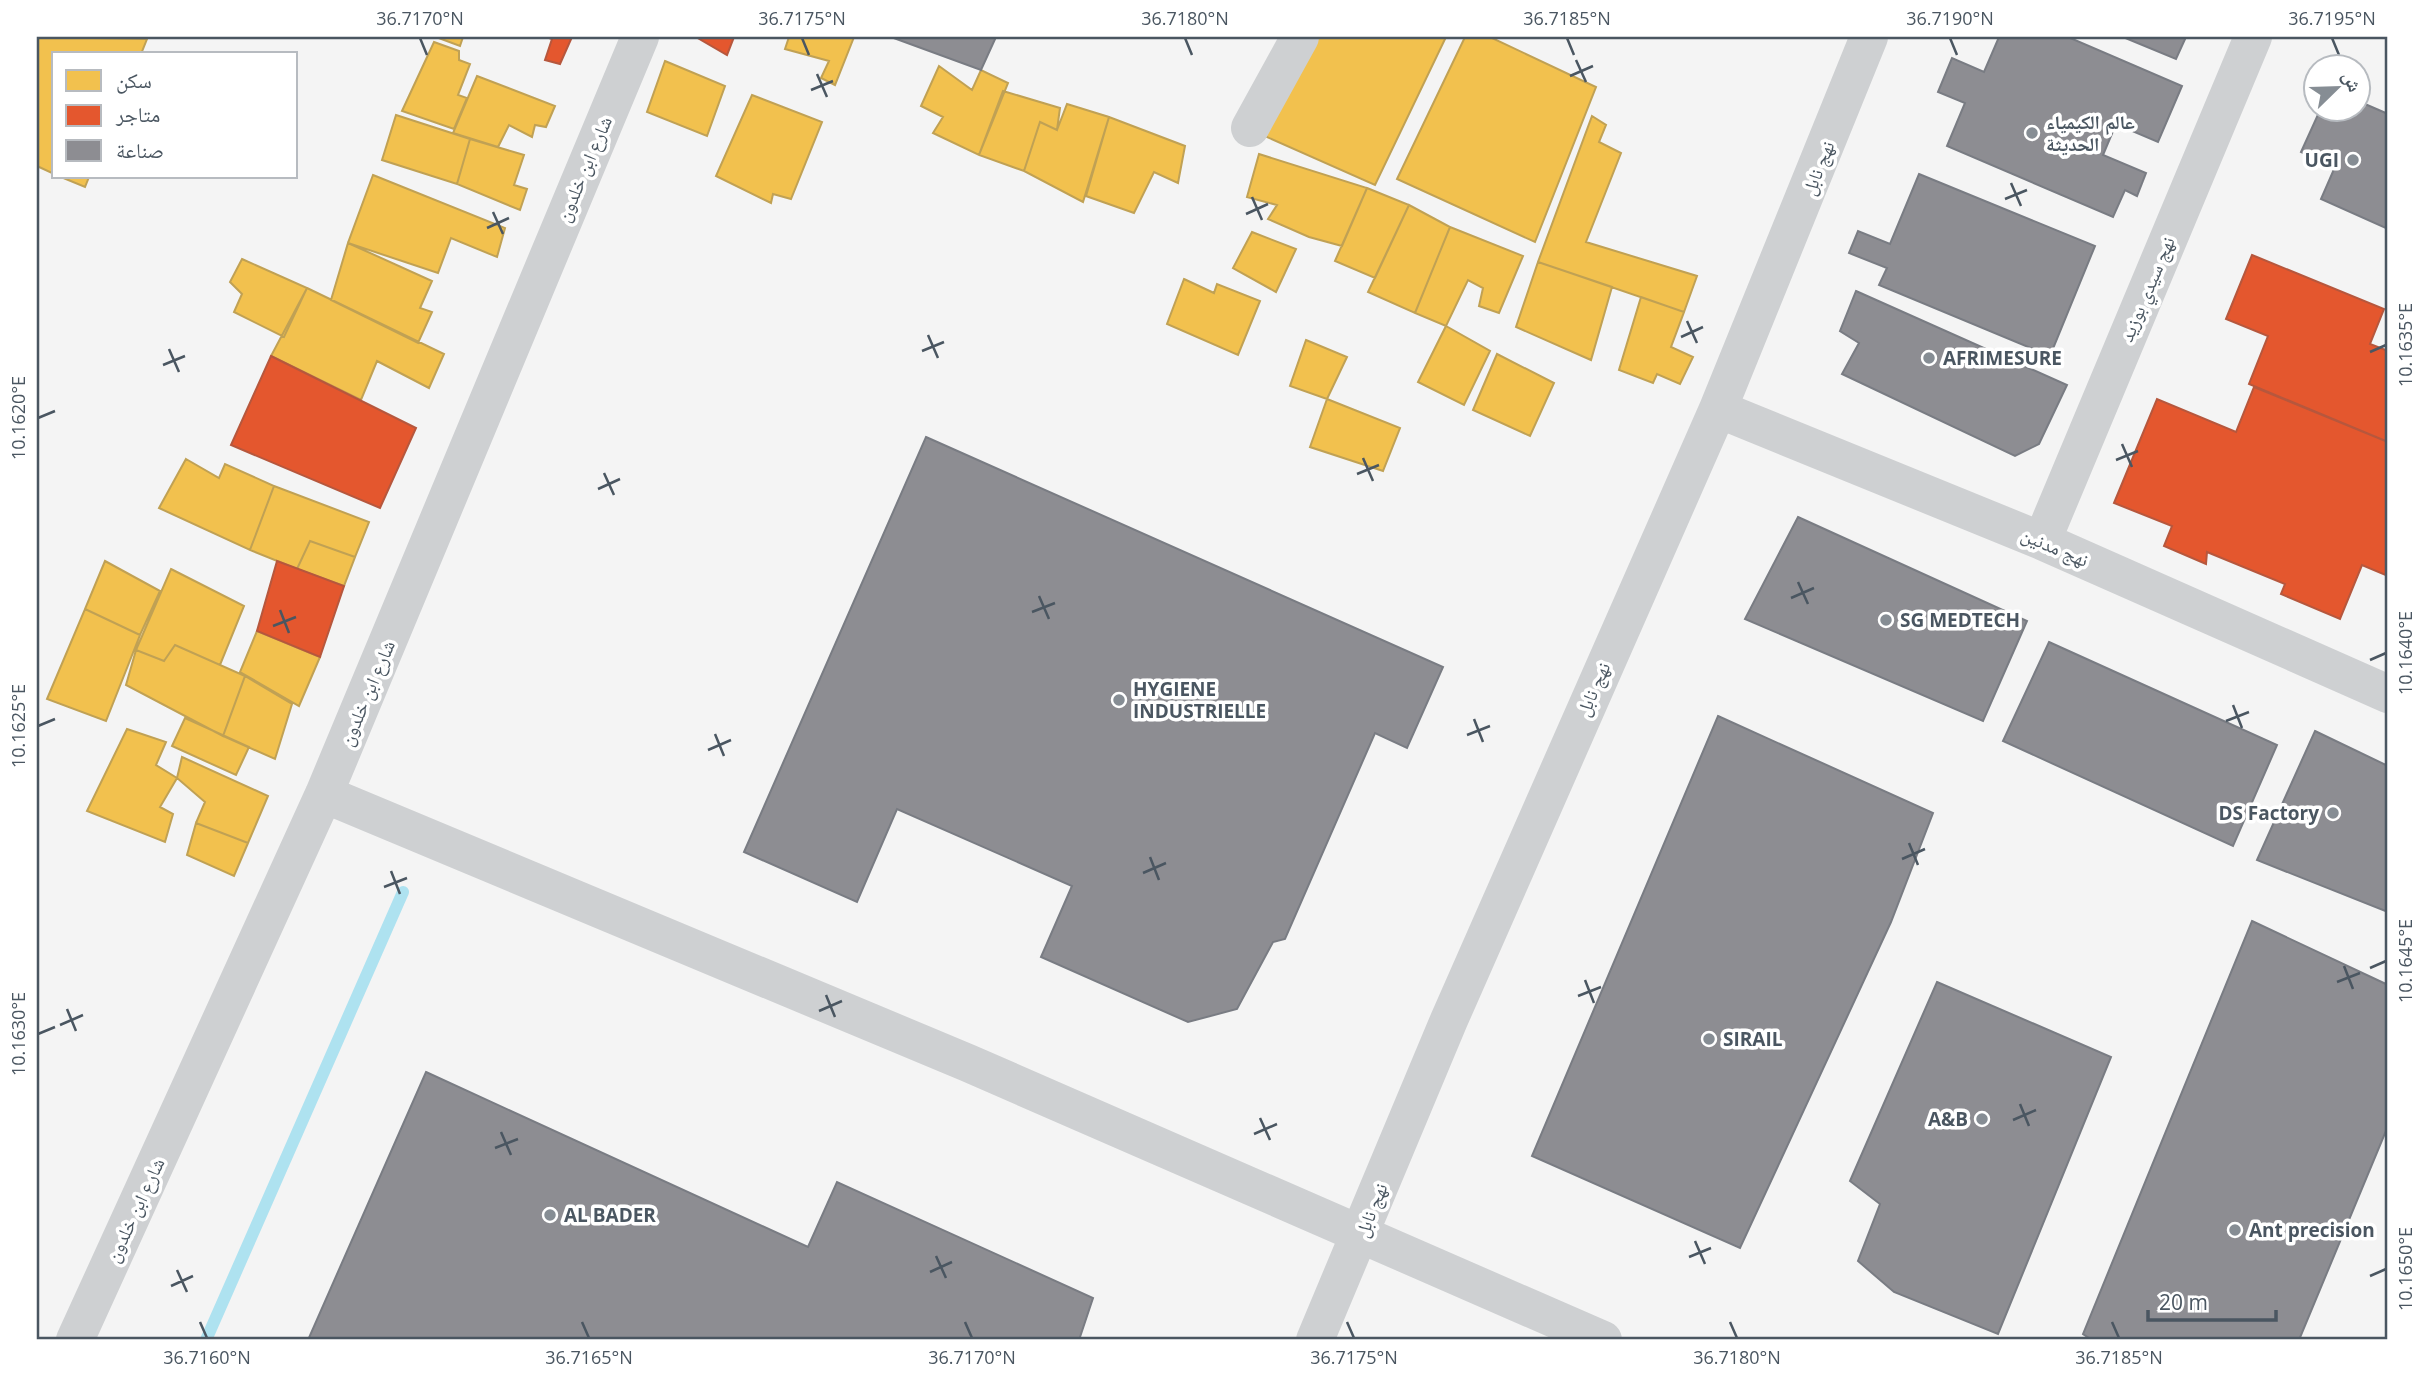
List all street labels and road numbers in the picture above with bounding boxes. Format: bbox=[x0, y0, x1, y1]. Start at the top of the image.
street label: شارع ابن خلدون bbox=[550, 112, 618, 226]
street label: نهج نابل bbox=[1795, 137, 1841, 199]
street label: نهج سيدي بوزيد bbox=[2113, 232, 2183, 347]
street label: نهج مدنين bbox=[2017, 521, 2093, 573]
street label: شارع ابن خلدون bbox=[333, 636, 401, 750]
street label: نهج نابل bbox=[1570, 658, 1616, 720]
street label: شارع ابن خلدون bbox=[99, 1153, 171, 1267]
street label: نهج نابل bbox=[1348, 1179, 1394, 1241]

